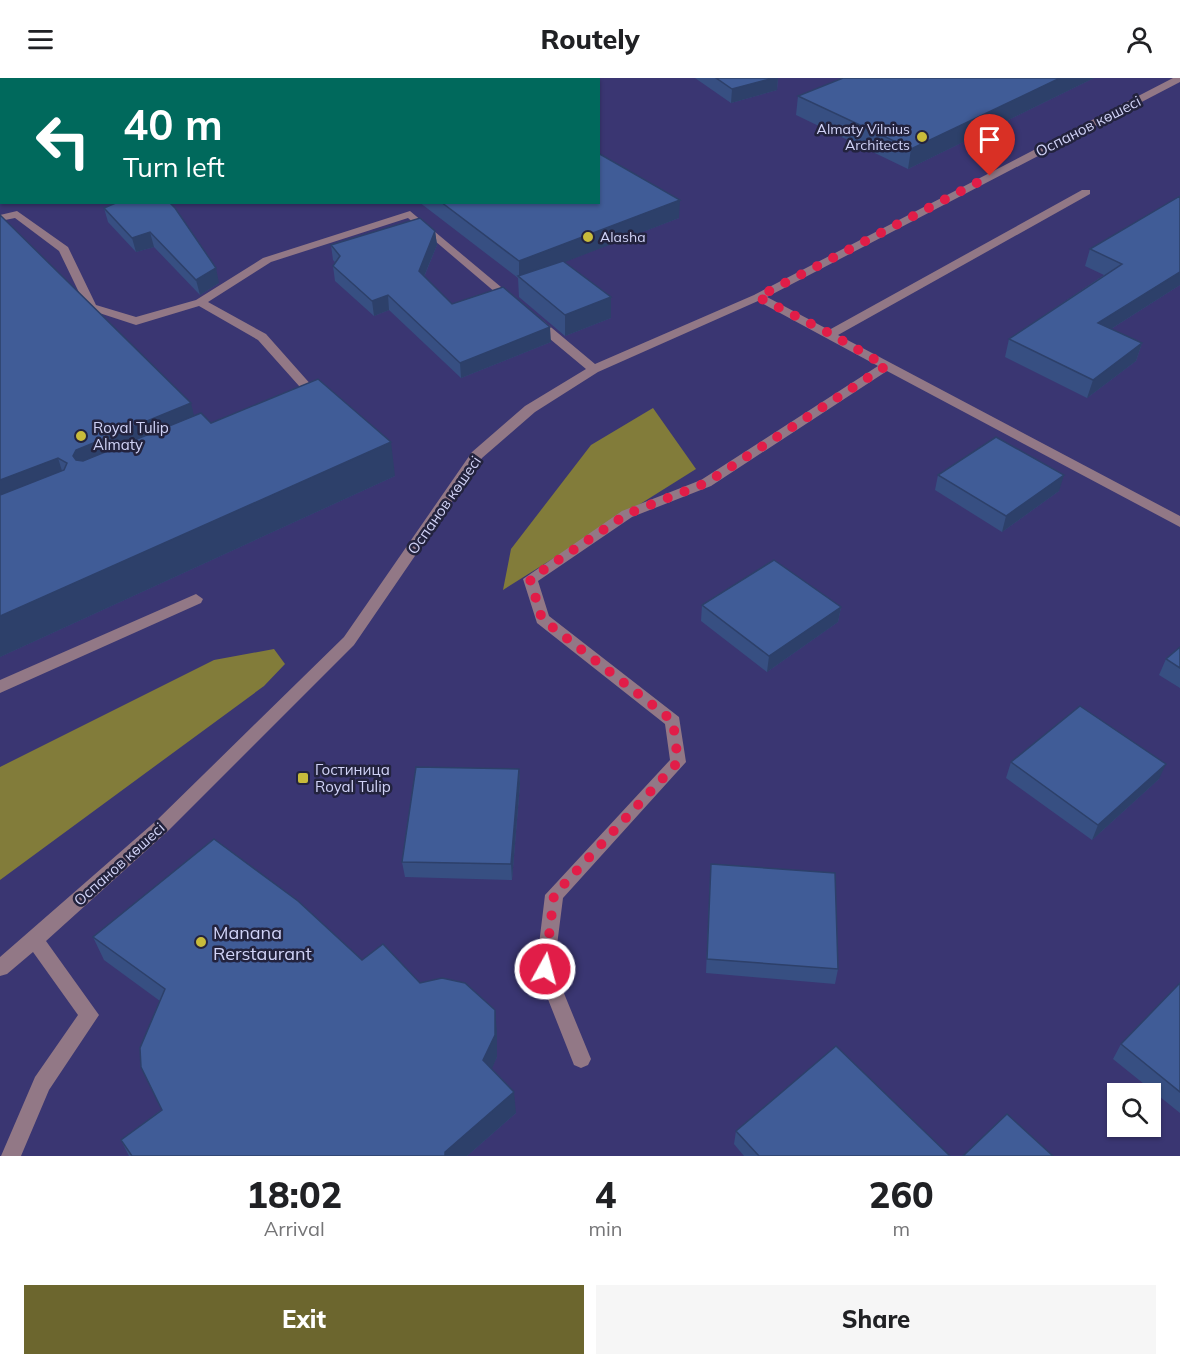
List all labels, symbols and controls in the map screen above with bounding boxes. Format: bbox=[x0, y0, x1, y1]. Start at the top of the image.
text: Routely bbox=[540, 22, 640, 56]
icon: menu bbox=[24, 23, 57, 56]
icon: person bbox=[1123, 23, 1156, 56]
street label: Оспанов көшесі bbox=[1032, 91, 1144, 161]
text: 40 m bbox=[123, 98, 223, 151]
icon: left bbox=[24, 102, 102, 180]
pin bbox=[964, 114, 1015, 176]
place label: Almaty Vilnius Architects bbox=[817, 120, 910, 154]
icon: arrive bbox=[973, 123, 1006, 156]
marker: Almaty Vilnius Architects bbox=[915, 130, 929, 144]
text: Turn left bbox=[123, 150, 225, 184]
place label: Alasha bbox=[600, 228, 646, 246]
marker: Alasha bbox=[581, 230, 595, 244]
place label: Royal Tulip Almaty bbox=[93, 418, 169, 454]
marker: Royal Tulip Almaty bbox=[74, 429, 88, 443]
street label: Оспанов көшесі bbox=[403, 452, 485, 558]
place label: Гостиница Royal Tulip bbox=[315, 760, 391, 796]
marker: Гостиница Royal Tulip bbox=[296, 771, 310, 785]
street label: Оспанов көшесі bbox=[70, 818, 168, 910]
place label: Manana Rerstaurant bbox=[213, 921, 312, 965]
marker: Manana Rerstaurant bbox=[194, 935, 208, 949]
position arrow bbox=[513, 937, 577, 1001]
map controls bbox=[1107, 1083, 1161, 1137]
button: search bbox=[1107, 1083, 1161, 1137]
text: 18:02 bbox=[246, 1172, 342, 1217]
text: 4 bbox=[595, 1172, 616, 1217]
text: 260 bbox=[869, 1172, 934, 1217]
text: Arrival bbox=[264, 1216, 325, 1241]
text: min bbox=[588, 1216, 623, 1241]
text: m bbox=[892, 1216, 910, 1241]
button: Exit bbox=[24, 1285, 584, 1354]
button: Share bbox=[596, 1285, 1156, 1354]

